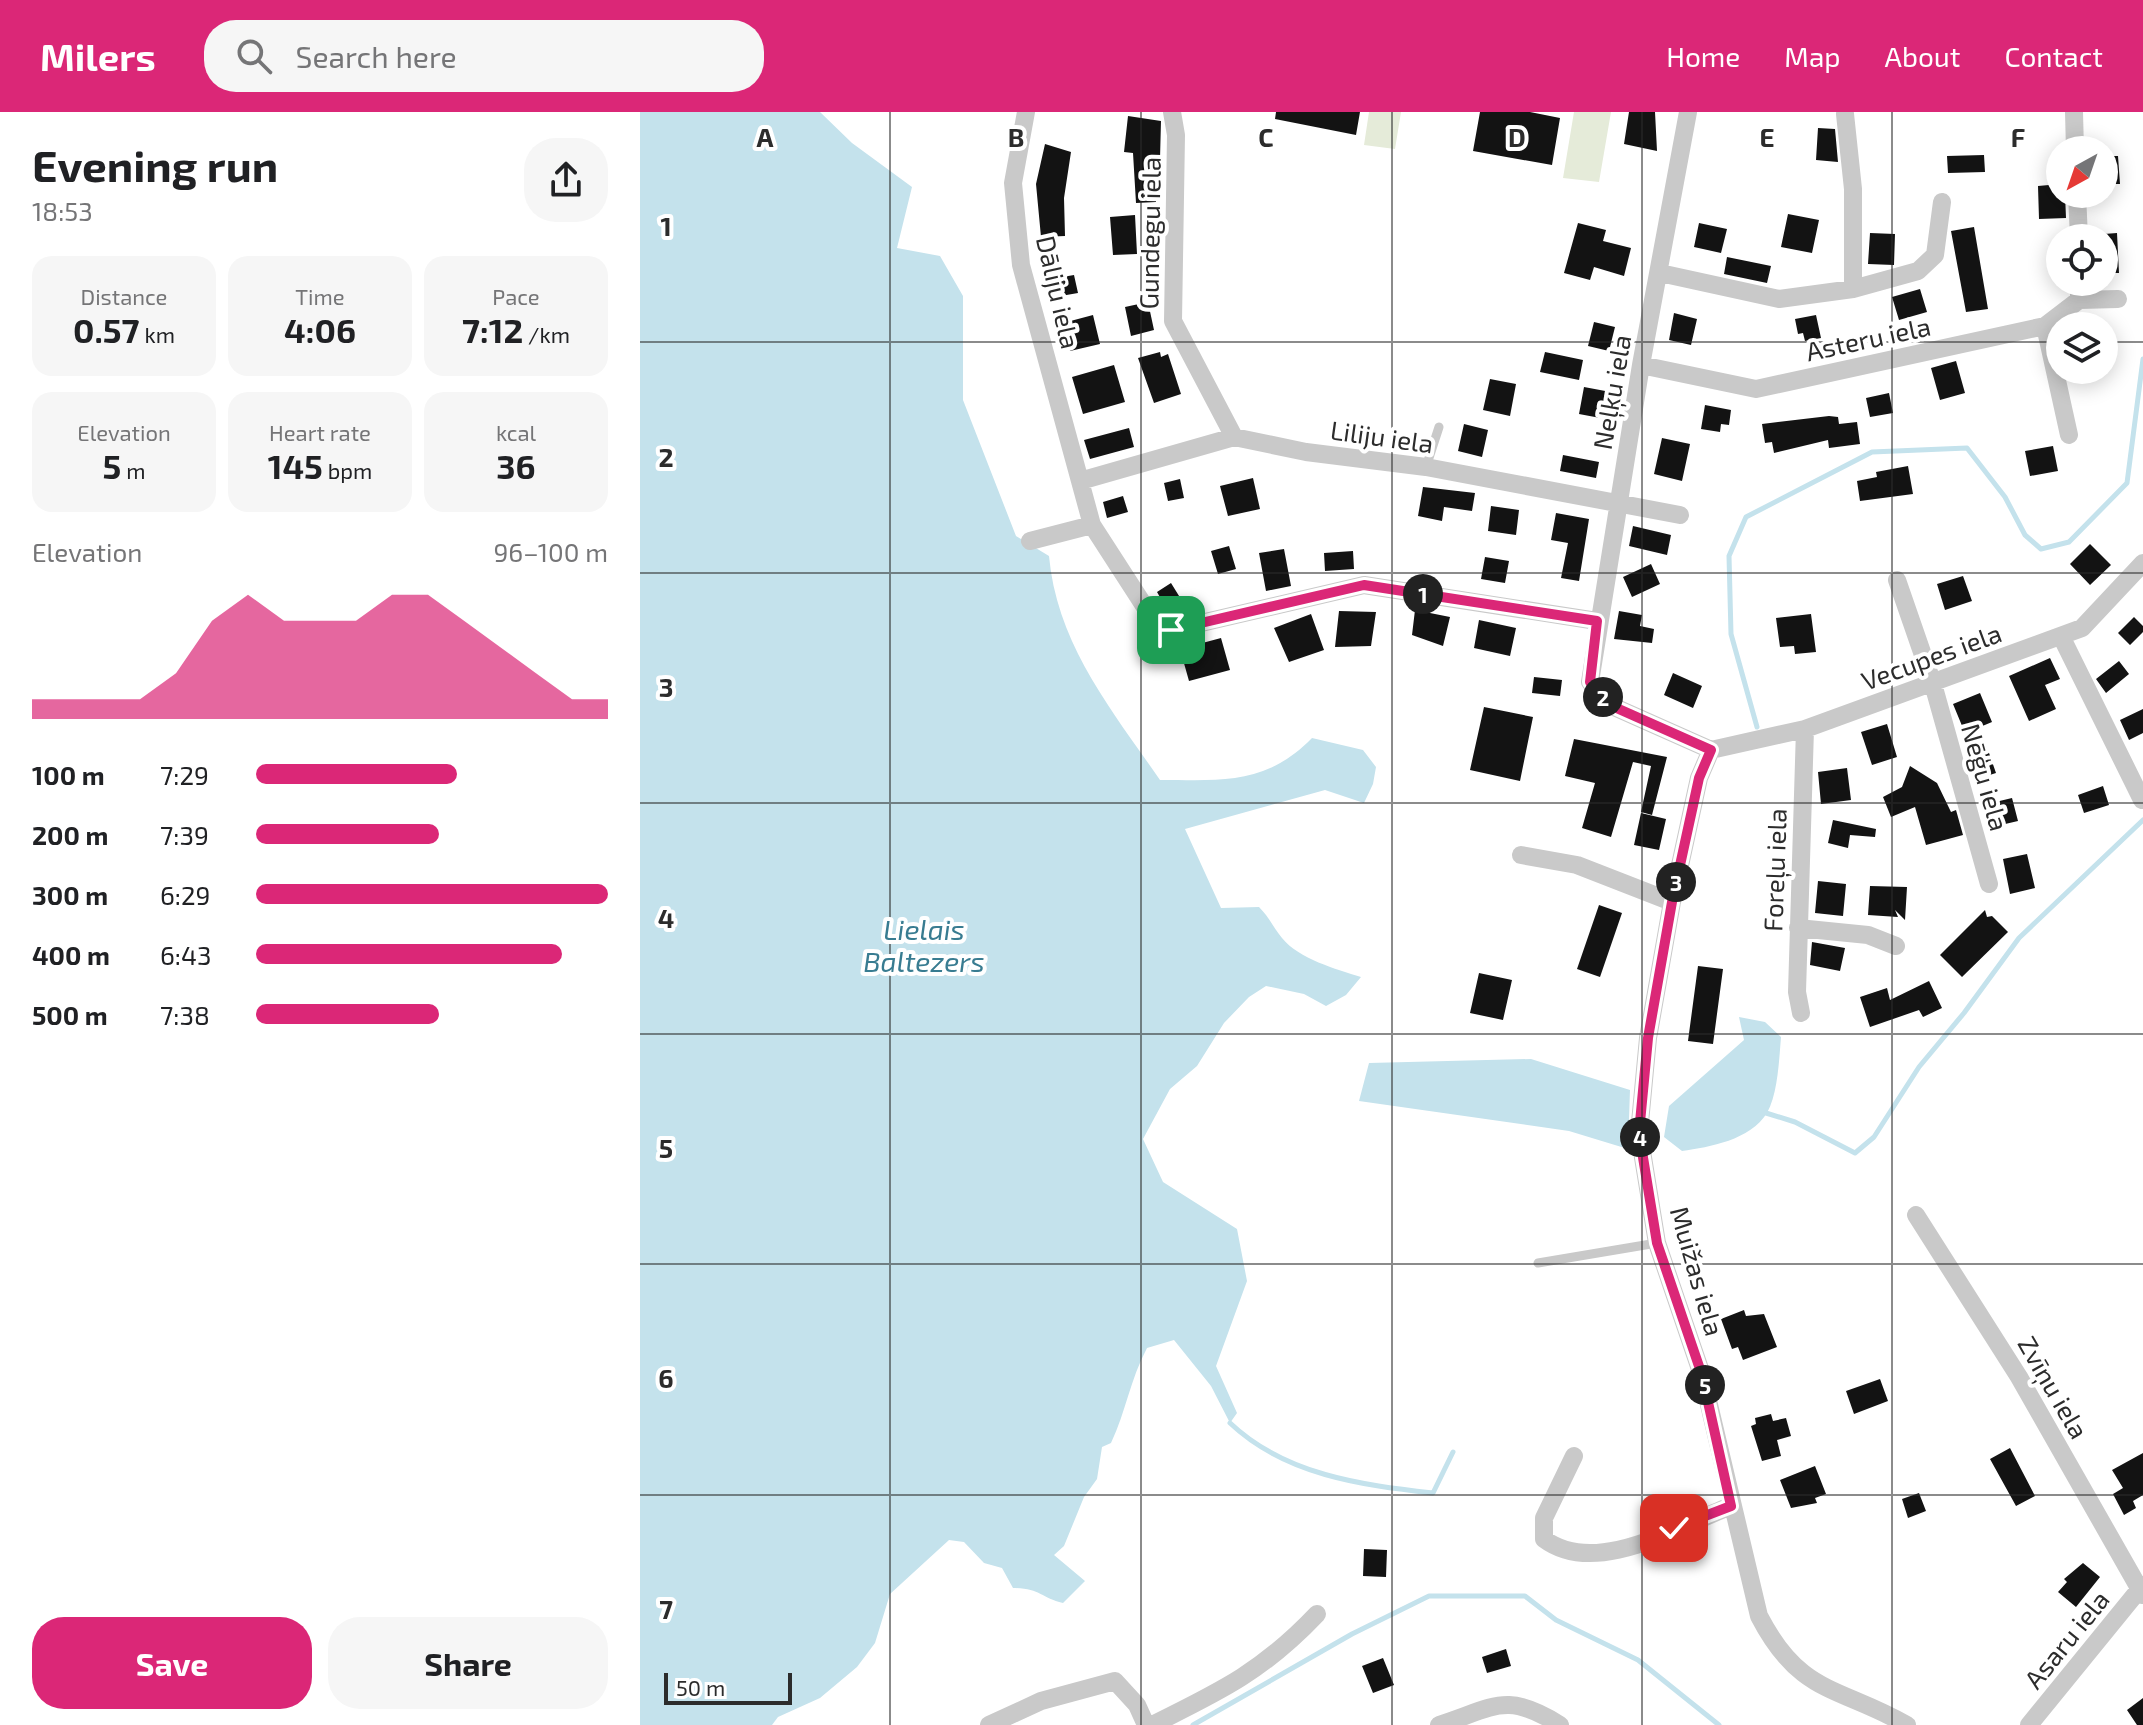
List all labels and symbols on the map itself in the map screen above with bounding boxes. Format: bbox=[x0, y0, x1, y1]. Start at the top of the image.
text: A bbox=[757, 121, 774, 152]
text: B bbox=[1008, 121, 1024, 152]
text: C bbox=[1258, 121, 1274, 152]
text: D bbox=[1508, 121, 1526, 152]
text: E bbox=[1759, 121, 1775, 152]
text: F bbox=[2011, 121, 2025, 152]
north arrow bbox=[2046, 136, 2118, 208]
street label: Gundegu iela bbox=[1132, 156, 1166, 310]
text: 1 bbox=[660, 210, 672, 241]
street label: Dāliju iela bbox=[1031, 232, 1087, 352]
street label: Asteru iela bbox=[1803, 310, 1933, 366]
street label: Neļķu iela bbox=[1586, 332, 1638, 452]
street label: Liliju iela bbox=[1329, 413, 1435, 459]
text: 2 bbox=[658, 441, 674, 472]
pin: 1 bbox=[1403, 574, 1443, 614]
pin bbox=[1137, 596, 1205, 664]
street label: Vecupes iela bbox=[1857, 616, 2005, 696]
text: 3 bbox=[659, 671, 673, 702]
pin: 2 bbox=[1583, 677, 1623, 717]
street label: Nēģu iela bbox=[1956, 720, 2016, 834]
street label: Foreļu iela bbox=[1756, 808, 1794, 932]
pin: 3 bbox=[1656, 862, 1696, 902]
text: 4 bbox=[658, 902, 674, 933]
water label: Lielais Baltezers bbox=[863, 912, 985, 978]
pin: 4 bbox=[1620, 1117, 1660, 1157]
text: 5 bbox=[659, 1132, 673, 1163]
street label: Muižas iela bbox=[1665, 1203, 1731, 1339]
street label: Zvīņu iela bbox=[2011, 1330, 2096, 1445]
text: 6 bbox=[658, 1362, 674, 1393]
pin: 5 bbox=[1685, 1365, 1725, 1405]
pin bbox=[1640, 1494, 1708, 1562]
street label: Asaru iela bbox=[2017, 1584, 2115, 1694]
text: 7 bbox=[659, 1593, 673, 1624]
scale bar bbox=[664, 1669, 792, 1705]

